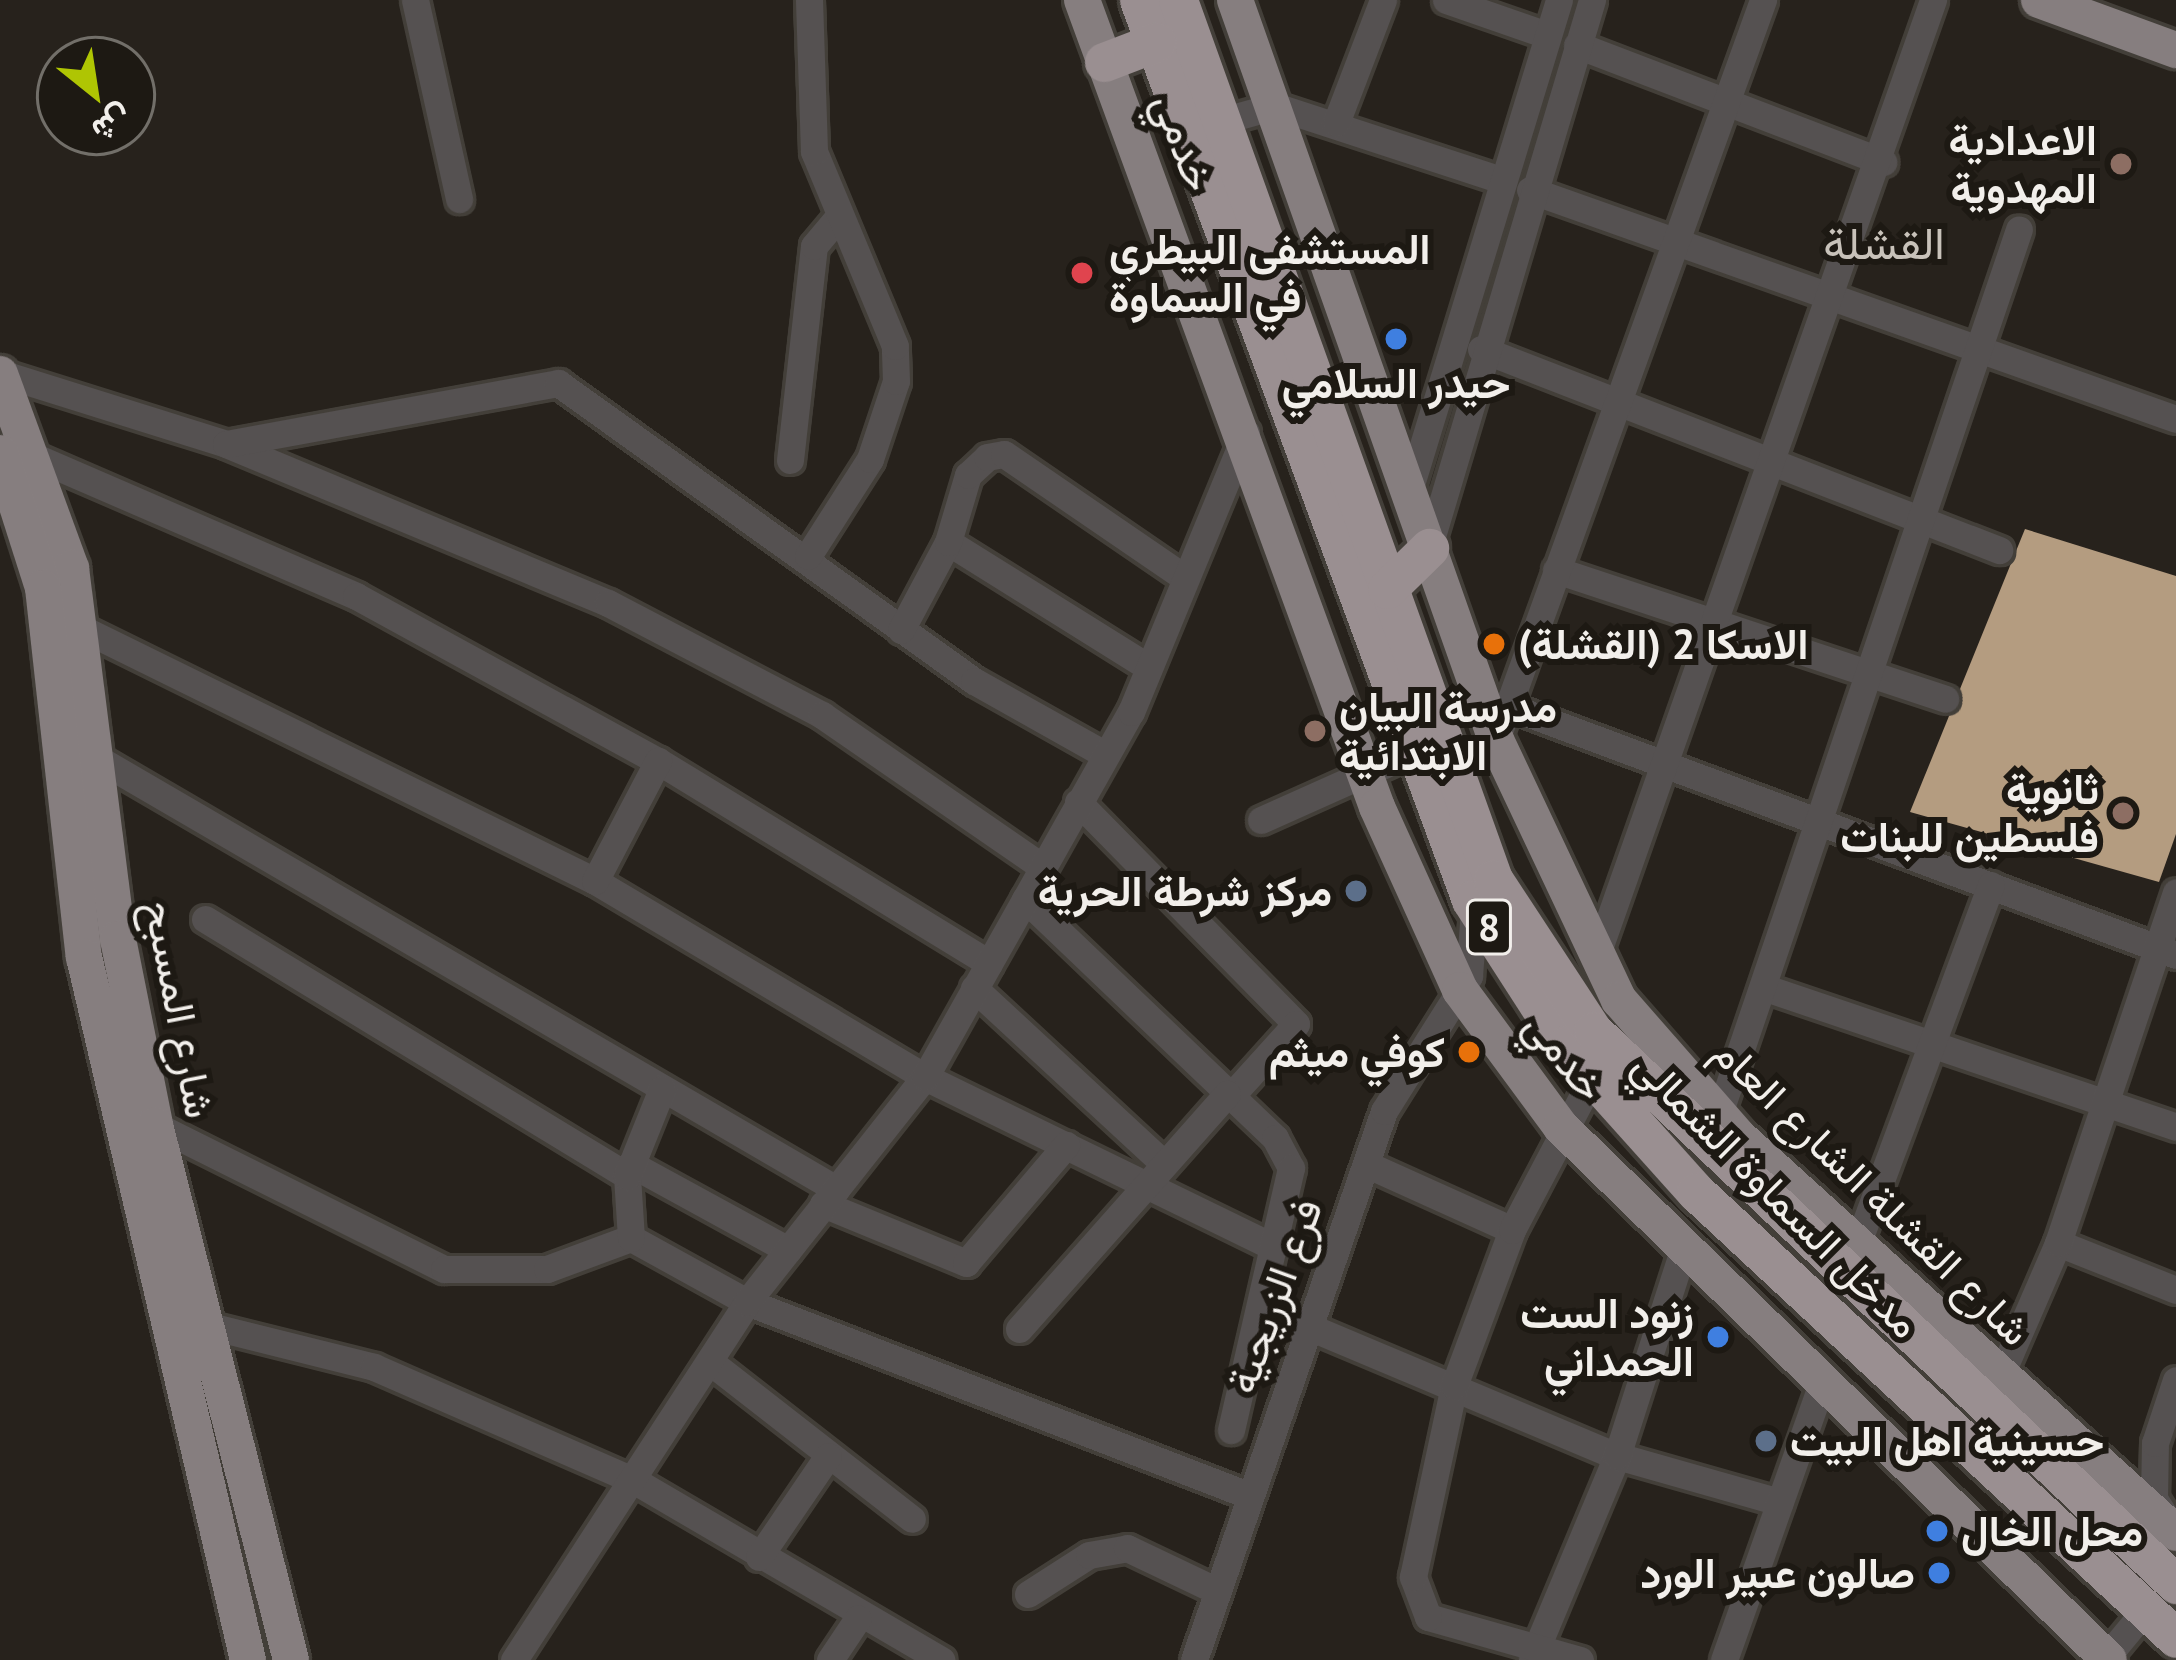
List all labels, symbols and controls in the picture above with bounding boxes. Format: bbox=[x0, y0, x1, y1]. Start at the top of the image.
north arrow bbox=[36, 36, 156, 156]
street label: خدمي bbox=[1142, 86, 1226, 198]
text: ش bbox=[85, 96, 141, 154]
place label: الاعدادية المهدوية bbox=[1949, 115, 2097, 213]
marker: الاعدادية المهدوية bbox=[2108, 151, 2134, 177]
district label: القشلة bbox=[1823, 216, 1945, 270]
place label: المستشفى البيطري في السماوة bbox=[1109, 224, 1430, 322]
marker: المستشفى البيطري في السماوة bbox=[1066, 257, 1098, 289]
marker: حيدر السلامي bbox=[1383, 326, 1409, 352]
place label: حيدر السلامي bbox=[1282, 358, 1510, 408]
place label: الاسكا 2 (القشلة) bbox=[1518, 619, 1808, 669]
marker: الاسكا 2 (القشلة) bbox=[1481, 631, 1507, 657]
place label: مدرسة البيان الابتدائية bbox=[1339, 682, 1557, 780]
marker: مدرسة البيان الابتدائية bbox=[1302, 718, 1328, 744]
place label: ثانوية فلسطين للبنات bbox=[1840, 764, 2099, 862]
marker: ثانوية فلسطين للبنات bbox=[2110, 800, 2136, 826]
place label: مركز شرطة الحرية bbox=[1038, 866, 1332, 916]
marker: مركز شرطة الحرية bbox=[1343, 878, 1369, 904]
road number: 8 bbox=[1465, 894, 1513, 960]
street label: شارع المسبح bbox=[134, 896, 226, 1122]
street label: خدمي bbox=[1514, 1001, 1616, 1111]
street label: شارع القشلة الشارع العام bbox=[1703, 1026, 2041, 1356]
place label: كوفي ميثم bbox=[1269, 1027, 1445, 1077]
marker: كوفي ميثم bbox=[1456, 1039, 1482, 1065]
street label: مدخل السماوة الشمالي bbox=[1623, 1040, 1931, 1348]
street label: فرع الزريجية bbox=[1216, 1192, 1332, 1400]
place label: زنود الست الحمداني bbox=[1520, 1288, 1694, 1386]
marker: زنود الست الحمداني bbox=[1705, 1324, 1731, 1350]
place label: حسينية اهل البيت bbox=[1790, 1416, 2104, 1466]
marker: حسينية اهل البيت bbox=[1753, 1428, 1779, 1454]
place label: محل الخال bbox=[1961, 1506, 2143, 1556]
marker: محل الخال bbox=[1924, 1518, 1950, 1544]
place label: صالون عبير الورد bbox=[1640, 1548, 1915, 1598]
marker: صالون عبير الورد bbox=[1926, 1560, 1952, 1586]

